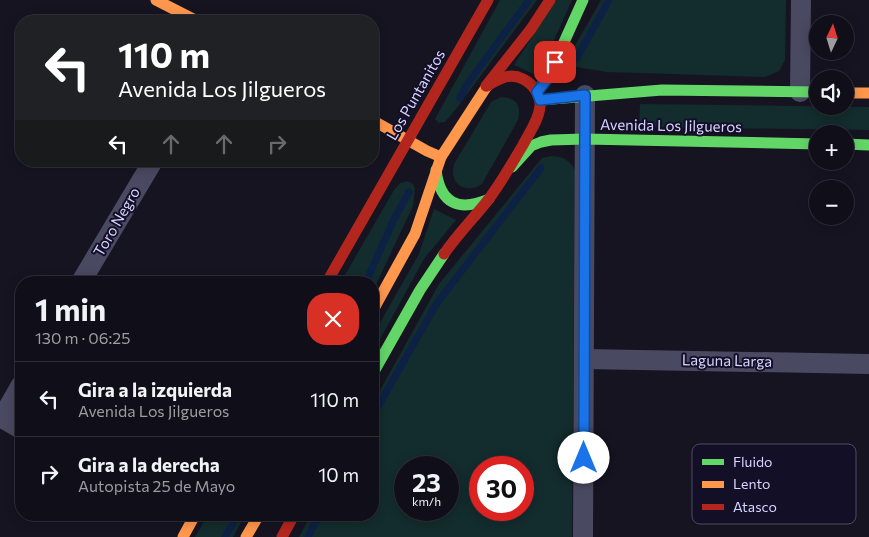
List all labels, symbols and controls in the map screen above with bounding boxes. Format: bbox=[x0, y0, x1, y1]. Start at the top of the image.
north arrow bbox=[809, 15, 854, 60]
map controls bbox=[809, 15, 854, 225]
text: 110 m bbox=[118, 32, 210, 75]
icon: left bbox=[35, 35, 100, 100]
pin bbox=[534, 41, 576, 83]
street label: Los Puntanitos bbox=[382, 46, 448, 143]
icon: arrive bbox=[541, 48, 569, 76]
button: sound bbox=[809, 70, 854, 115]
text: Avenida Los Jilgueros bbox=[118, 75, 326, 102]
street label: Avenida Los Jilgueros bbox=[600, 115, 742, 135]
button: + bbox=[809, 125, 854, 170]
icon: left bbox=[104, 130, 132, 158]
icon: ahead bbox=[157, 130, 185, 158]
icon: ahead bbox=[210, 130, 238, 158]
icon: right bbox=[263, 130, 291, 158]
button: − bbox=[809, 180, 854, 225]
street label: Toro Negro bbox=[89, 184, 143, 259]
text: 1 min bbox=[35, 290, 106, 327]
button: close bbox=[307, 293, 359, 345]
text: 130 m · 06:25 bbox=[35, 328, 130, 347]
street label: Laguna Larga bbox=[682, 350, 772, 370]
text: Gira a la izquierda bbox=[78, 378, 232, 401]
icon: left bbox=[35, 385, 63, 413]
text: 110 m bbox=[310, 388, 359, 411]
text: Avenida Los Jilgueros bbox=[78, 401, 229, 420]
position arrow bbox=[557, 431, 609, 483]
legend bbox=[692, 444, 856, 524]
text: Gira a la derecha bbox=[78, 453, 220, 476]
text: Fluido bbox=[733, 453, 772, 470]
speed limit sign: 30 bbox=[469, 456, 534, 521]
icon: right bbox=[35, 460, 63, 488]
text: 10 m bbox=[318, 463, 359, 486]
text: 23 bbox=[412, 467, 441, 497]
text: Lento bbox=[733, 475, 770, 492]
text: Autopista 25 de Mayo bbox=[78, 476, 235, 495]
text: km/h bbox=[412, 494, 441, 508]
text: Atasco bbox=[733, 498, 777, 515]

